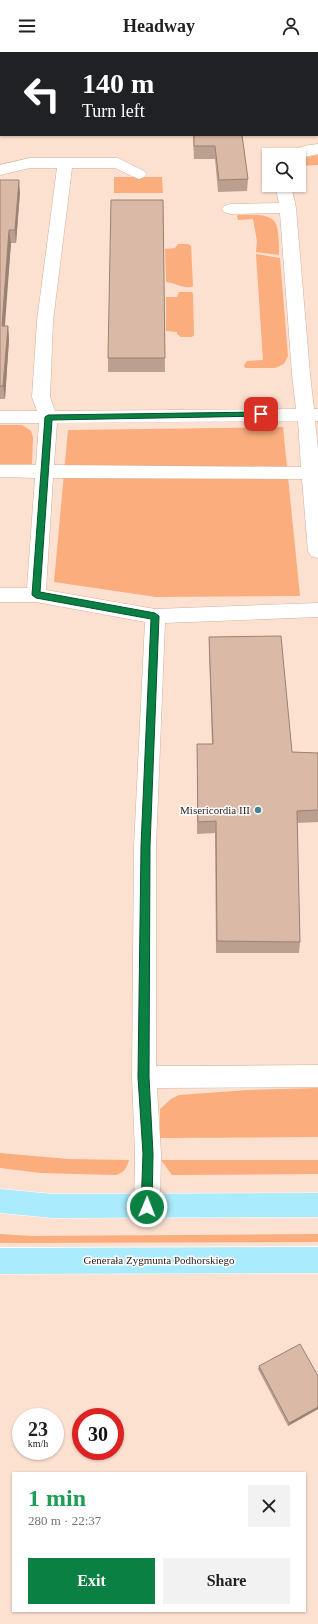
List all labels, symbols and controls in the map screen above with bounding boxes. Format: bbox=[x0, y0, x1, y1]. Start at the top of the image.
icon: menu bbox=[16, 15, 38, 37]
icon: person bbox=[280, 15, 302, 37]
text: Headway bbox=[123, 16, 195, 36]
icon: left bbox=[16, 68, 68, 120]
text: 140 m bbox=[82, 68, 154, 99]
text: Turn left bbox=[82, 101, 145, 121]
map controls bbox=[262, 148, 306, 192]
button: search bbox=[262, 148, 306, 192]
pin bbox=[244, 397, 278, 431]
icon: arrive bbox=[250, 403, 272, 425]
place label: Misericordia III bbox=[180, 804, 250, 816]
marker: Misericordia III bbox=[253, 805, 263, 815]
position arrow bbox=[126, 1186, 168, 1228]
street label: Generała Zygmunta Podhorskiego bbox=[84, 1254, 235, 1266]
speed limit sign: 30 bbox=[72, 1408, 124, 1460]
text: 23 bbox=[28, 1418, 48, 1440]
text: km/h bbox=[28, 1438, 48, 1449]
text: 1 min bbox=[28, 1485, 86, 1511]
button: close bbox=[248, 1485, 290, 1527]
text: 280 m · 22:37 bbox=[28, 1513, 101, 1528]
button: Exit bbox=[28, 1558, 155, 1604]
button: Share bbox=[163, 1558, 290, 1604]

